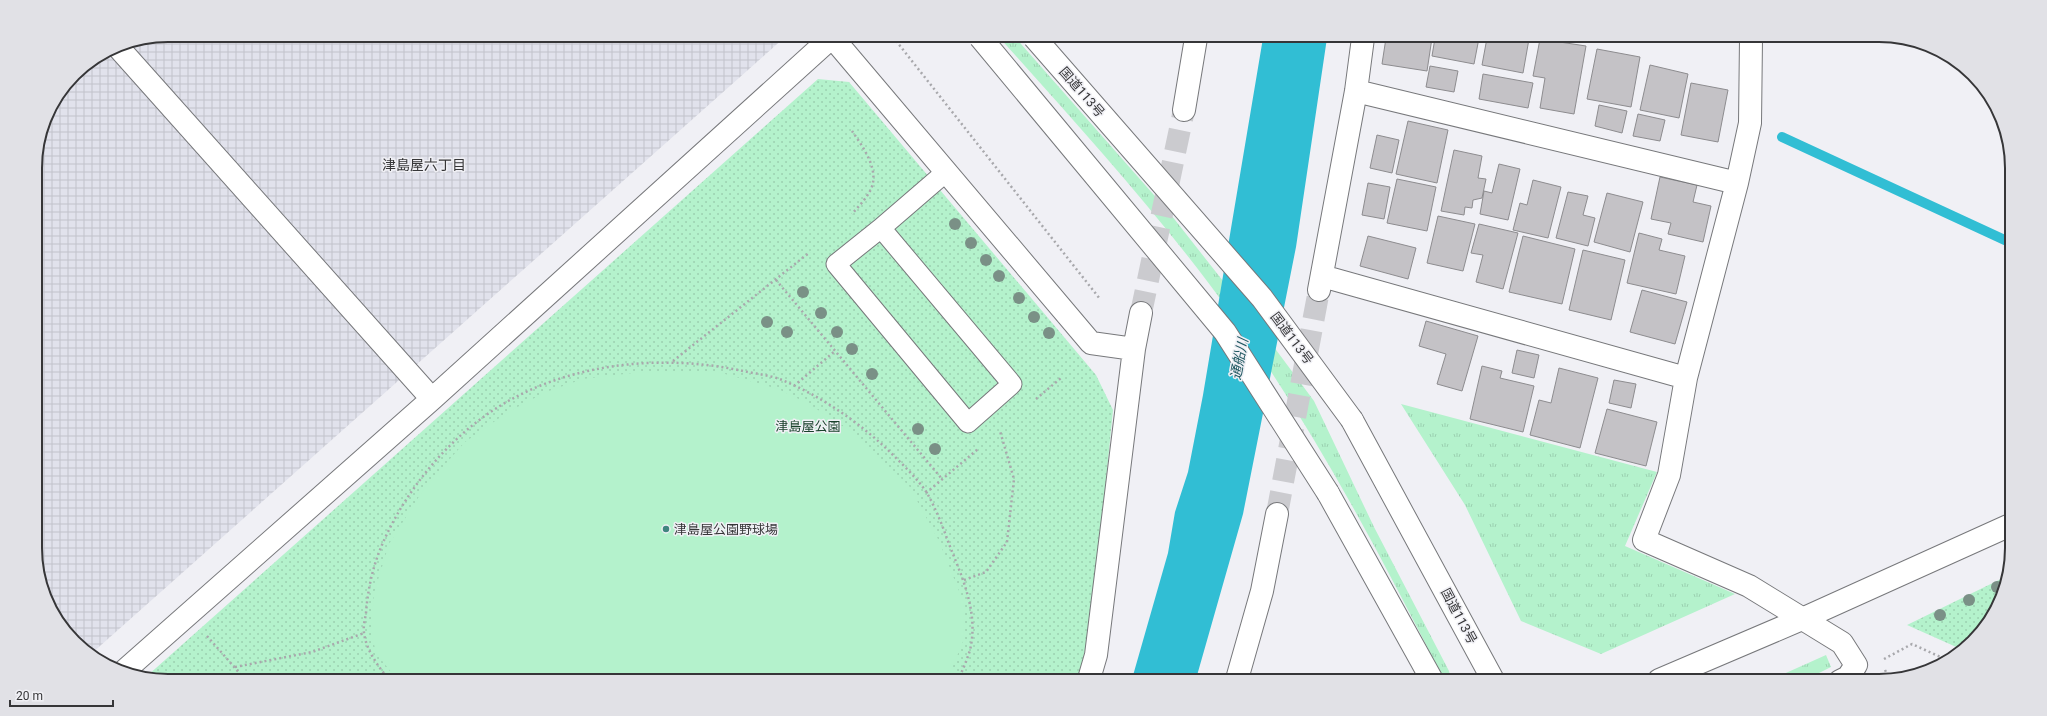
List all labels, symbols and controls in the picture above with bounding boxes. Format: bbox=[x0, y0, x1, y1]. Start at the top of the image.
street label: 国道113号 bbox=[1056, 64, 1108, 120]
district label: 津島屋六丁目 bbox=[382, 157, 466, 173]
street label: 国道113号 bbox=[1268, 309, 1316, 367]
water label: 通船川 bbox=[1227, 335, 1251, 381]
park label: 津島屋公園 bbox=[775, 419, 841, 434]
place label: 津島屋公園野球場 bbox=[674, 522, 778, 537]
marker: 津島屋公園野球場 bbox=[661, 524, 671, 534]
street label: 国道113号 bbox=[1438, 586, 1480, 646]
scale bar bbox=[10, 682, 113, 708]
text: 20 m bbox=[16, 689, 43, 703]

